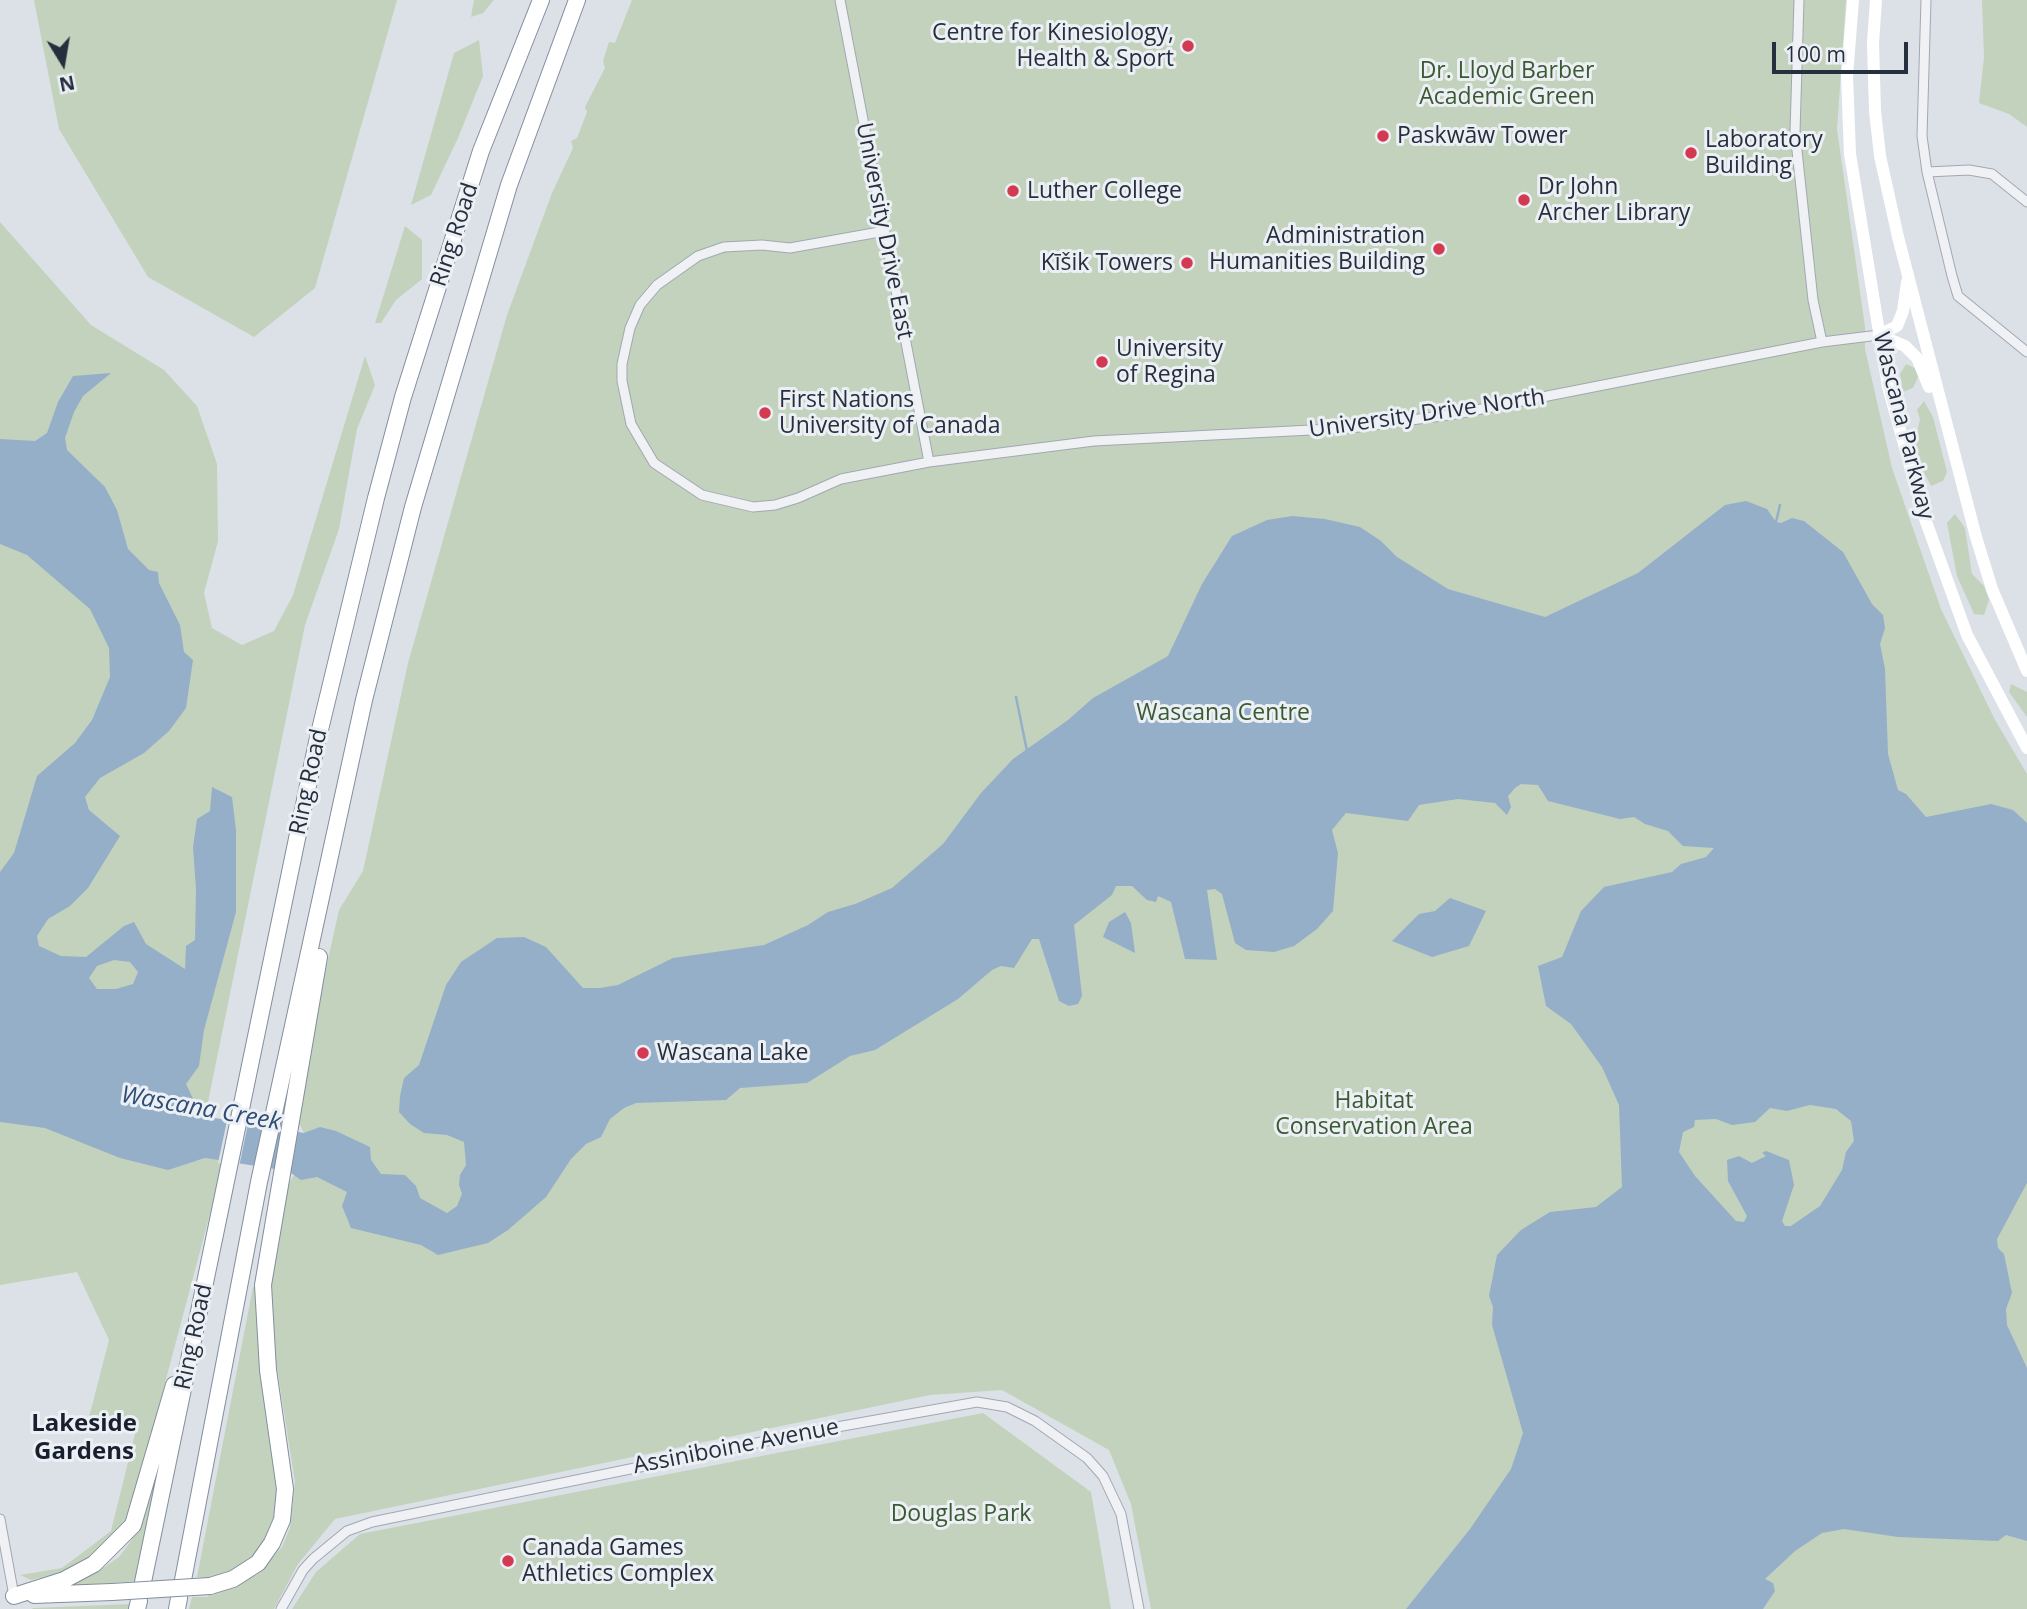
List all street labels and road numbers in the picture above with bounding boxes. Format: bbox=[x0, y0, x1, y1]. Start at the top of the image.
street label: University Drive East bbox=[849, 120, 919, 342]
street label: Ring Road bbox=[425, 180, 485, 290]
street label: Wascana Parkway bbox=[1866, 330, 1940, 522]
street label: University Drive North bbox=[1307, 384, 1547, 444]
street label: Ring Road bbox=[284, 727, 334, 837]
street label: Ring Road bbox=[169, 1282, 219, 1392]
street label: Assiniboine Avenue bbox=[631, 1414, 841, 1480]

